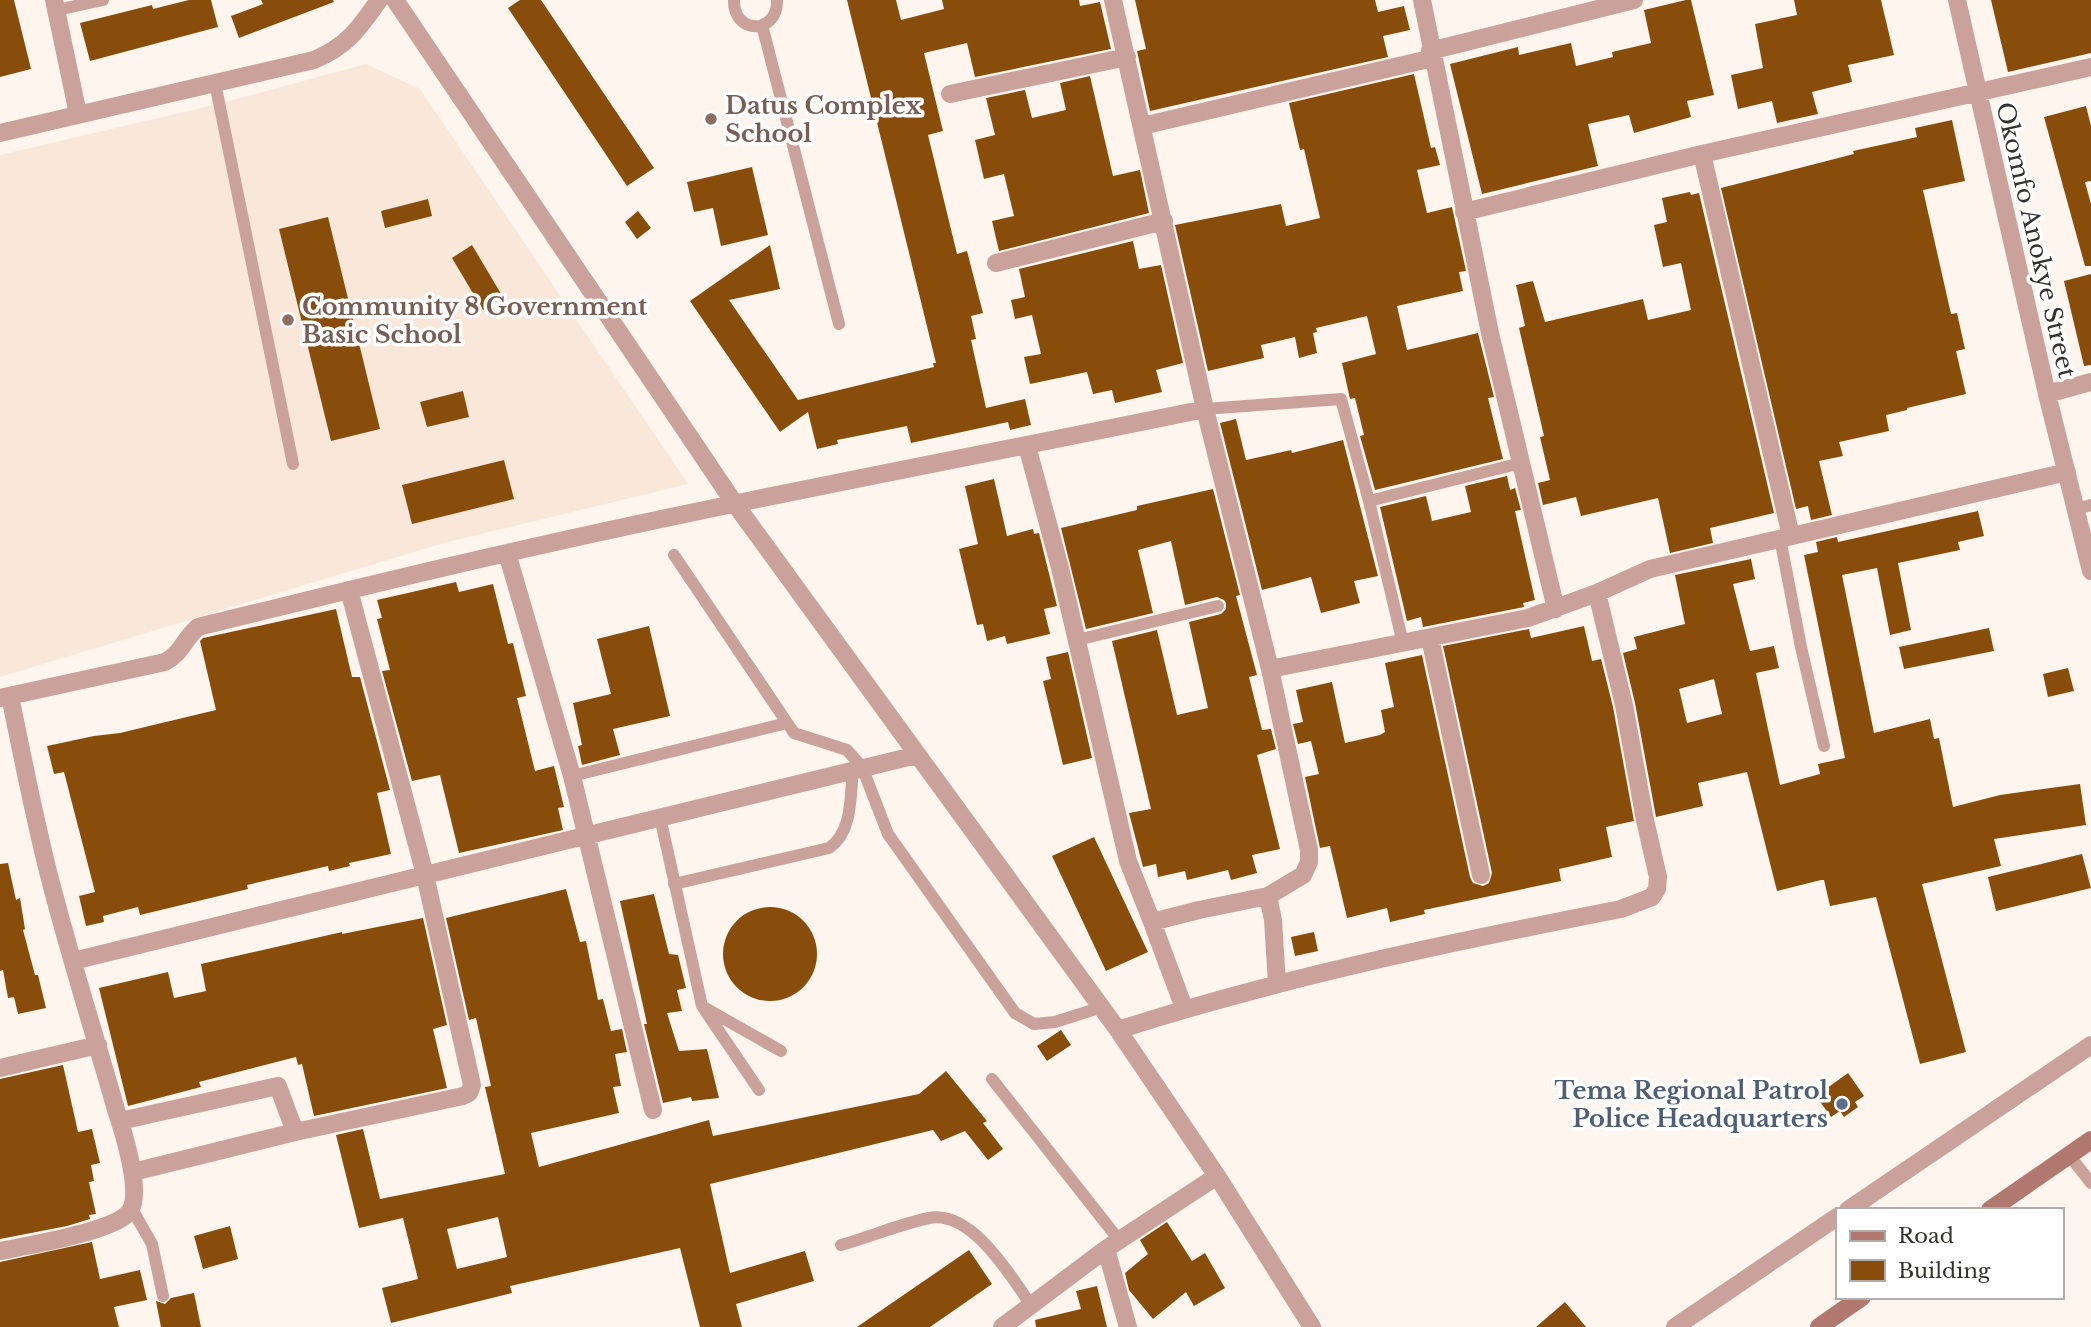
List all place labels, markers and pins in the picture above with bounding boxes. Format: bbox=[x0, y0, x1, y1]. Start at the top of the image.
place label: Datus Complex School bbox=[725, 91, 922, 148]
marker: Datus Complex School bbox=[703, 111, 719, 127]
place label: Community 8 Government Basic School bbox=[302, 292, 648, 349]
marker: Community 8 Government Basic School bbox=[280, 312, 296, 328]
place label: Tema Regional Patrol Police Headquarters bbox=[1555, 1076, 1828, 1133]
marker: Tema Regional Patrol Police Headquarters bbox=[1834, 1096, 1850, 1112]

